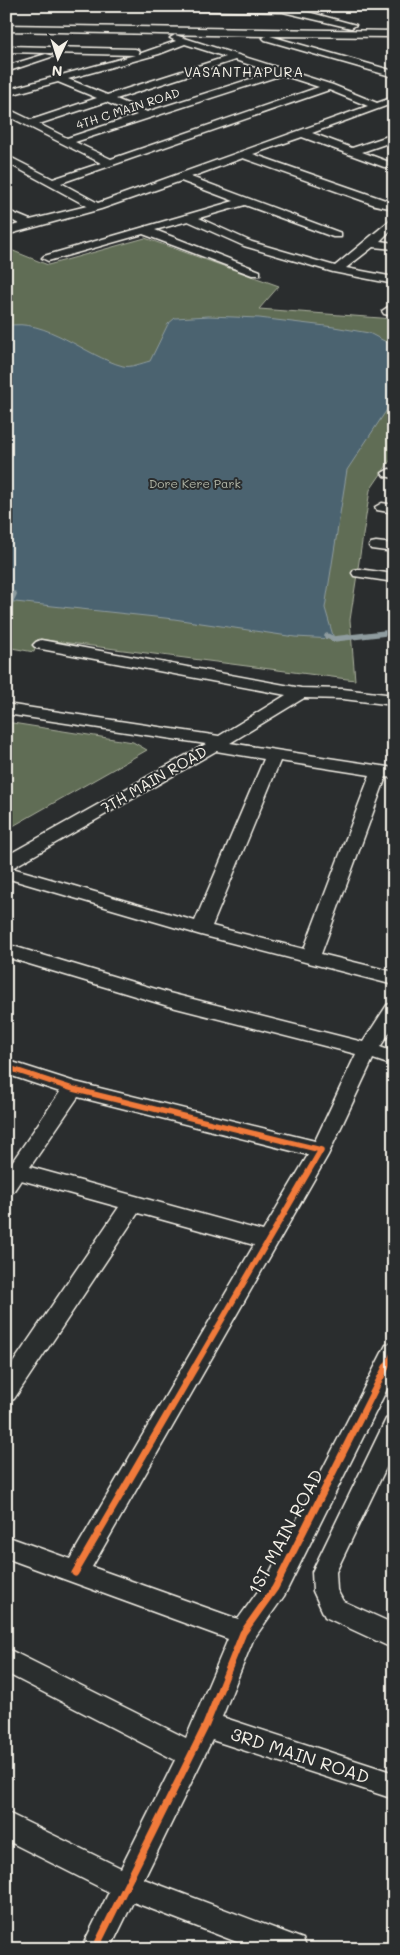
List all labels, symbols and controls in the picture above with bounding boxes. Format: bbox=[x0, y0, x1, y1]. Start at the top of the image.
north arrow bbox=[32, 32, 82, 82]
text: N bbox=[51, 62, 63, 81]
district label: VASANTHAPURA bbox=[184, 62, 304, 81]
street label: 4TH C MAIN ROAD bbox=[74, 84, 182, 132]
park label: Dore Kere Park bbox=[149, 475, 241, 491]
street label: 7TH MAIN ROAD bbox=[97, 741, 210, 818]
street label: 1ST MAIN ROAD bbox=[242, 1465, 328, 1598]
street label: 3RD MAIN ROAD bbox=[228, 1721, 373, 1789]

